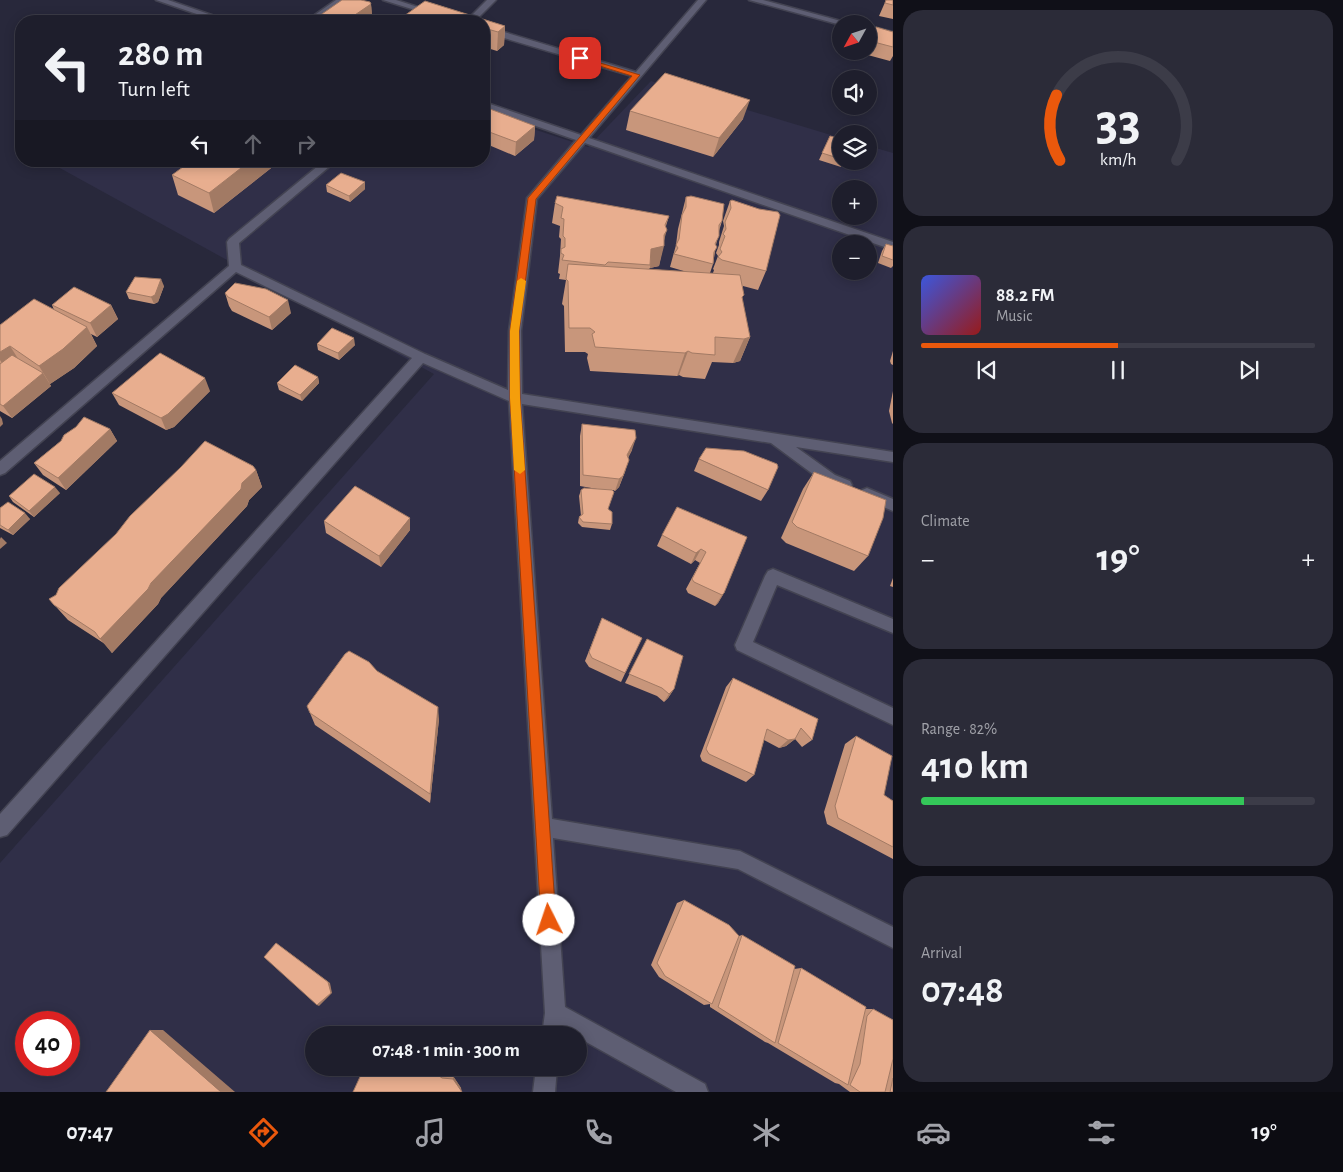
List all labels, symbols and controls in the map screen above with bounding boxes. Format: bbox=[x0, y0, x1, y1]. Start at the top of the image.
north arrow bbox=[832, 15, 878, 60]
map controls bbox=[832, 15, 877, 280]
icon: left bbox=[35, 35, 100, 100]
text: 280 m bbox=[118, 37, 204, 72]
pin bbox=[559, 37, 601, 79]
icon: arrive bbox=[566, 44, 594, 72]
button: sound bbox=[832, 70, 877, 115]
text: Turn left bbox=[118, 78, 190, 100]
text: 33 bbox=[1096, 97, 1140, 149]
button: layers bbox=[832, 125, 877, 170]
icon: left bbox=[186, 130, 214, 158]
icon: ahead bbox=[239, 130, 267, 158]
icon: right bbox=[292, 130, 320, 158]
text: km/h bbox=[1100, 151, 1136, 169]
button: + bbox=[832, 180, 877, 225]
button: − bbox=[832, 235, 877, 280]
text: 88.2 FM bbox=[996, 286, 1055, 305]
text: Music bbox=[996, 308, 1032, 324]
icon: previous bbox=[973, 356, 1001, 384]
icon: pause bbox=[1104, 356, 1132, 384]
icon: next bbox=[1235, 356, 1263, 384]
text: Climate bbox=[921, 513, 970, 529]
text: 19° bbox=[1096, 540, 1140, 578]
text: − bbox=[921, 546, 934, 574]
text: + bbox=[1302, 546, 1315, 574]
text: Range · 82% bbox=[921, 721, 997, 737]
text: 410 km bbox=[921, 748, 1029, 786]
position arrow bbox=[522, 893, 574, 945]
text: Arrival bbox=[921, 945, 962, 961]
text: 07:48 bbox=[921, 972, 1004, 1010]
speed limit sign: 40 bbox=[15, 1011, 80, 1076]
text: 07:48 · 1 min · 300 m bbox=[372, 1041, 520, 1060]
icon: directions bbox=[246, 1115, 281, 1150]
icon: music bbox=[413, 1115, 448, 1150]
icon: phone bbox=[581, 1115, 616, 1150]
icon: climate bbox=[749, 1115, 784, 1150]
icon: car bbox=[916, 1115, 951, 1150]
icon: filters bbox=[1084, 1115, 1119, 1150]
text: 07:47 bbox=[66, 1121, 113, 1143]
text: 19° bbox=[1252, 1121, 1277, 1143]

